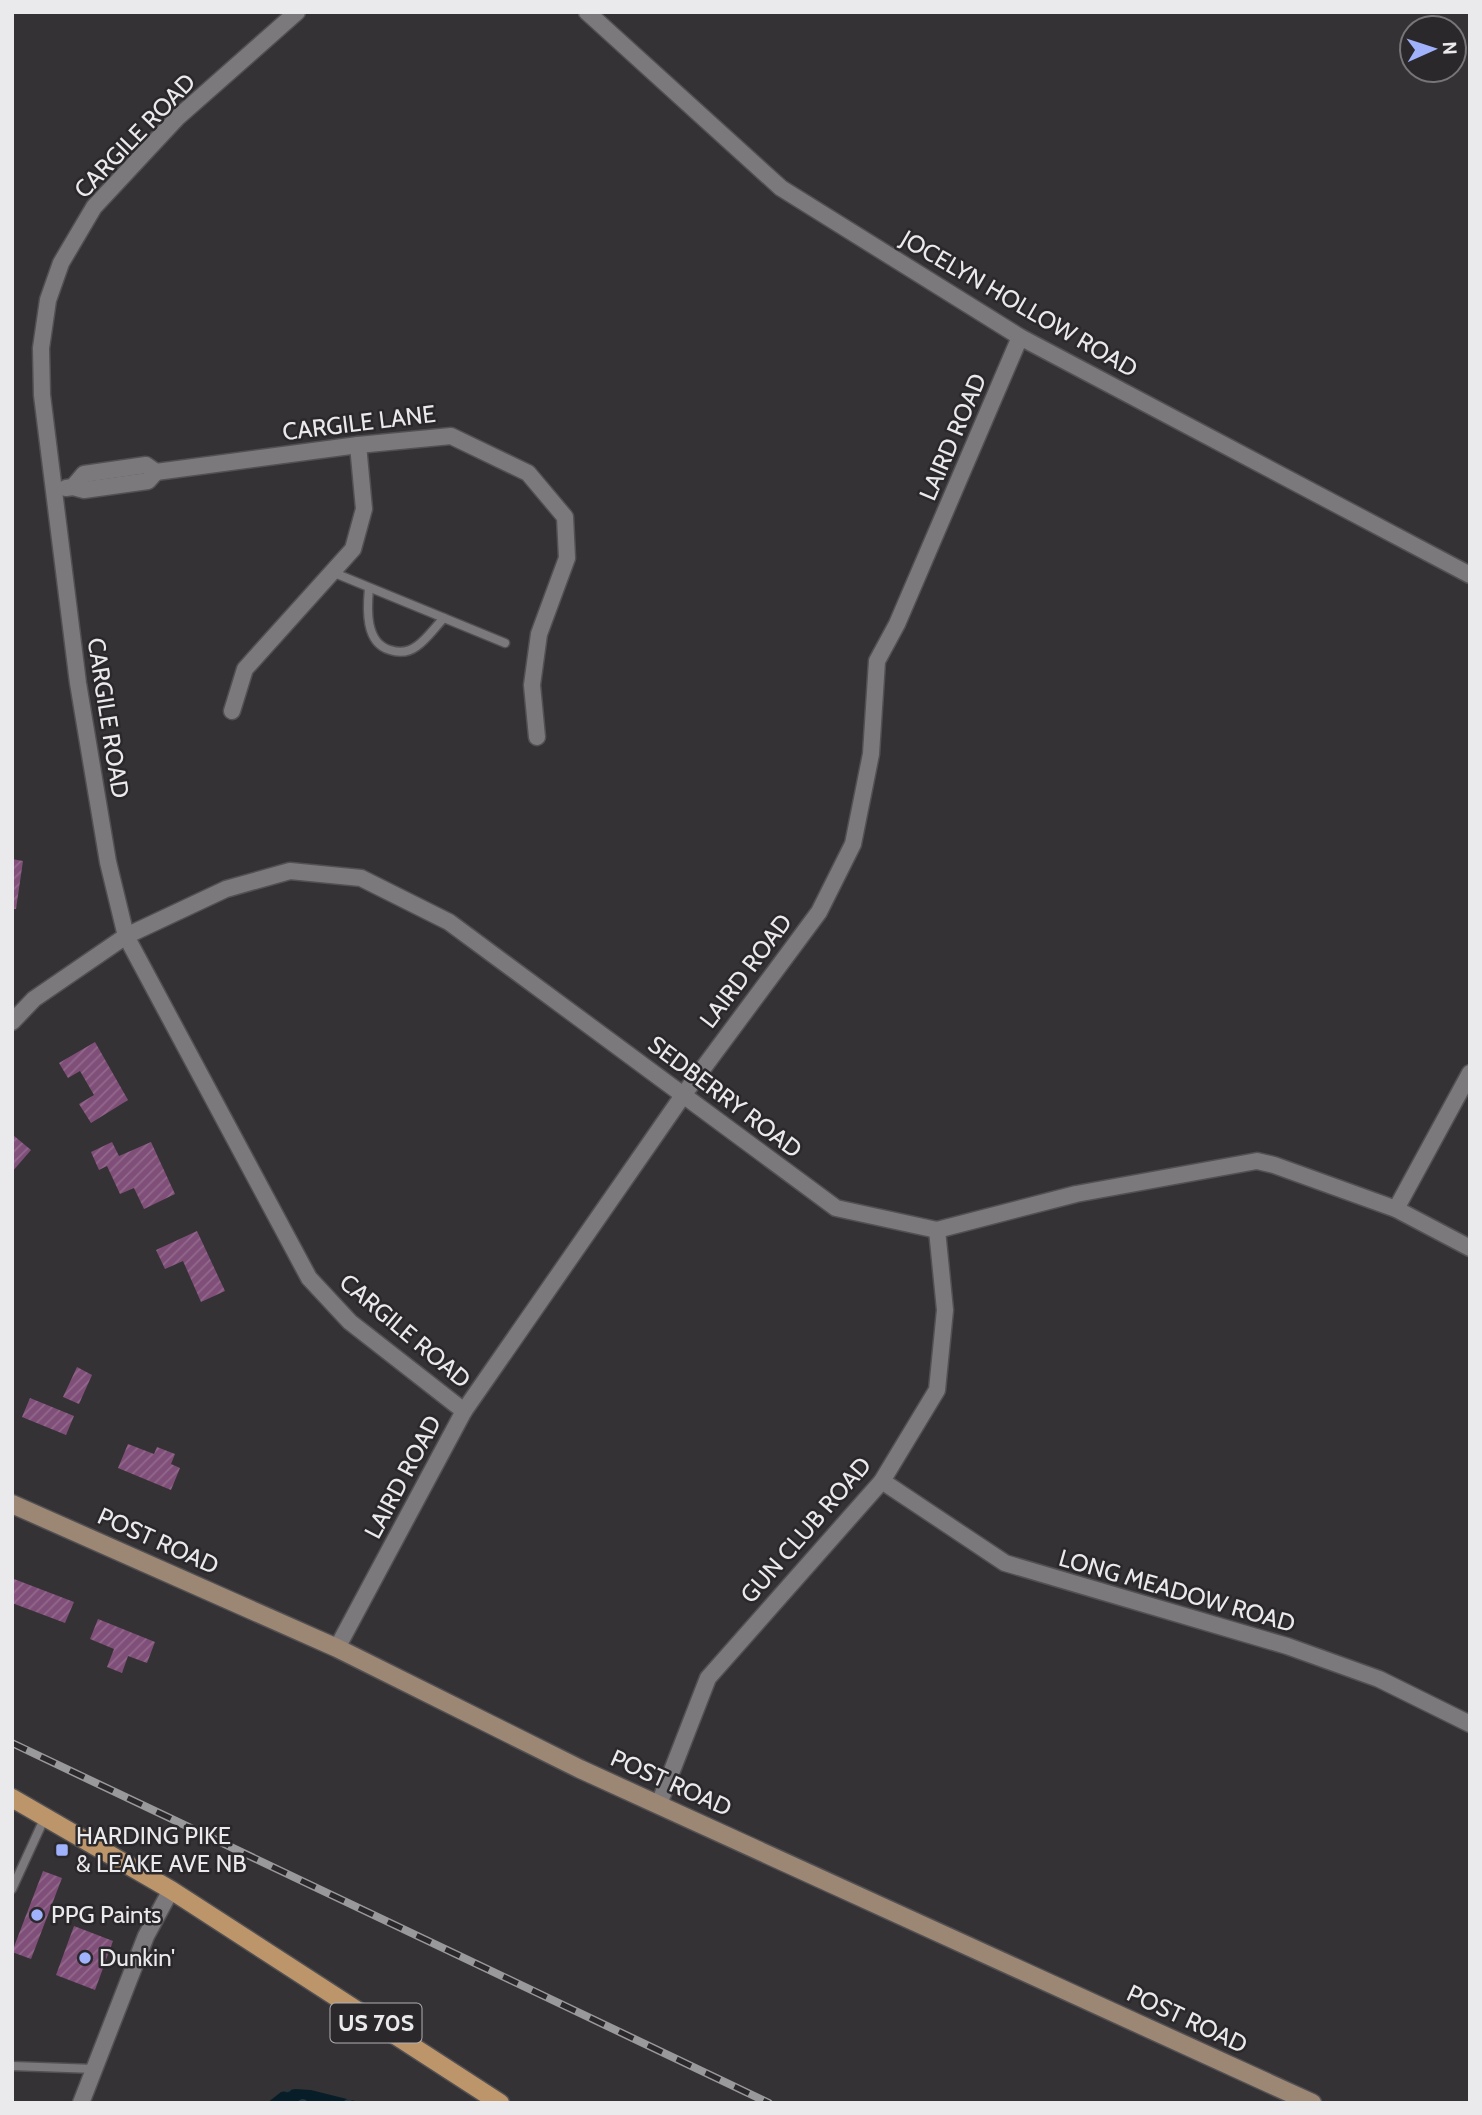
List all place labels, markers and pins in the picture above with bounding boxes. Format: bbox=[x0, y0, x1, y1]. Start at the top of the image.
place label: HARDING PIKE & LEAKE AVE NB bbox=[76, 1821, 247, 1878]
marker: HARDING PIKE & LEAKE AVE NB bbox=[54, 1842, 70, 1858]
place label: PPG Paints bbox=[51, 1900, 161, 1929]
marker: PPG Paints bbox=[29, 1907, 45, 1923]
place label: Dunkin' bbox=[99, 1943, 175, 1972]
marker: Dunkin' bbox=[77, 1950, 93, 1966]

